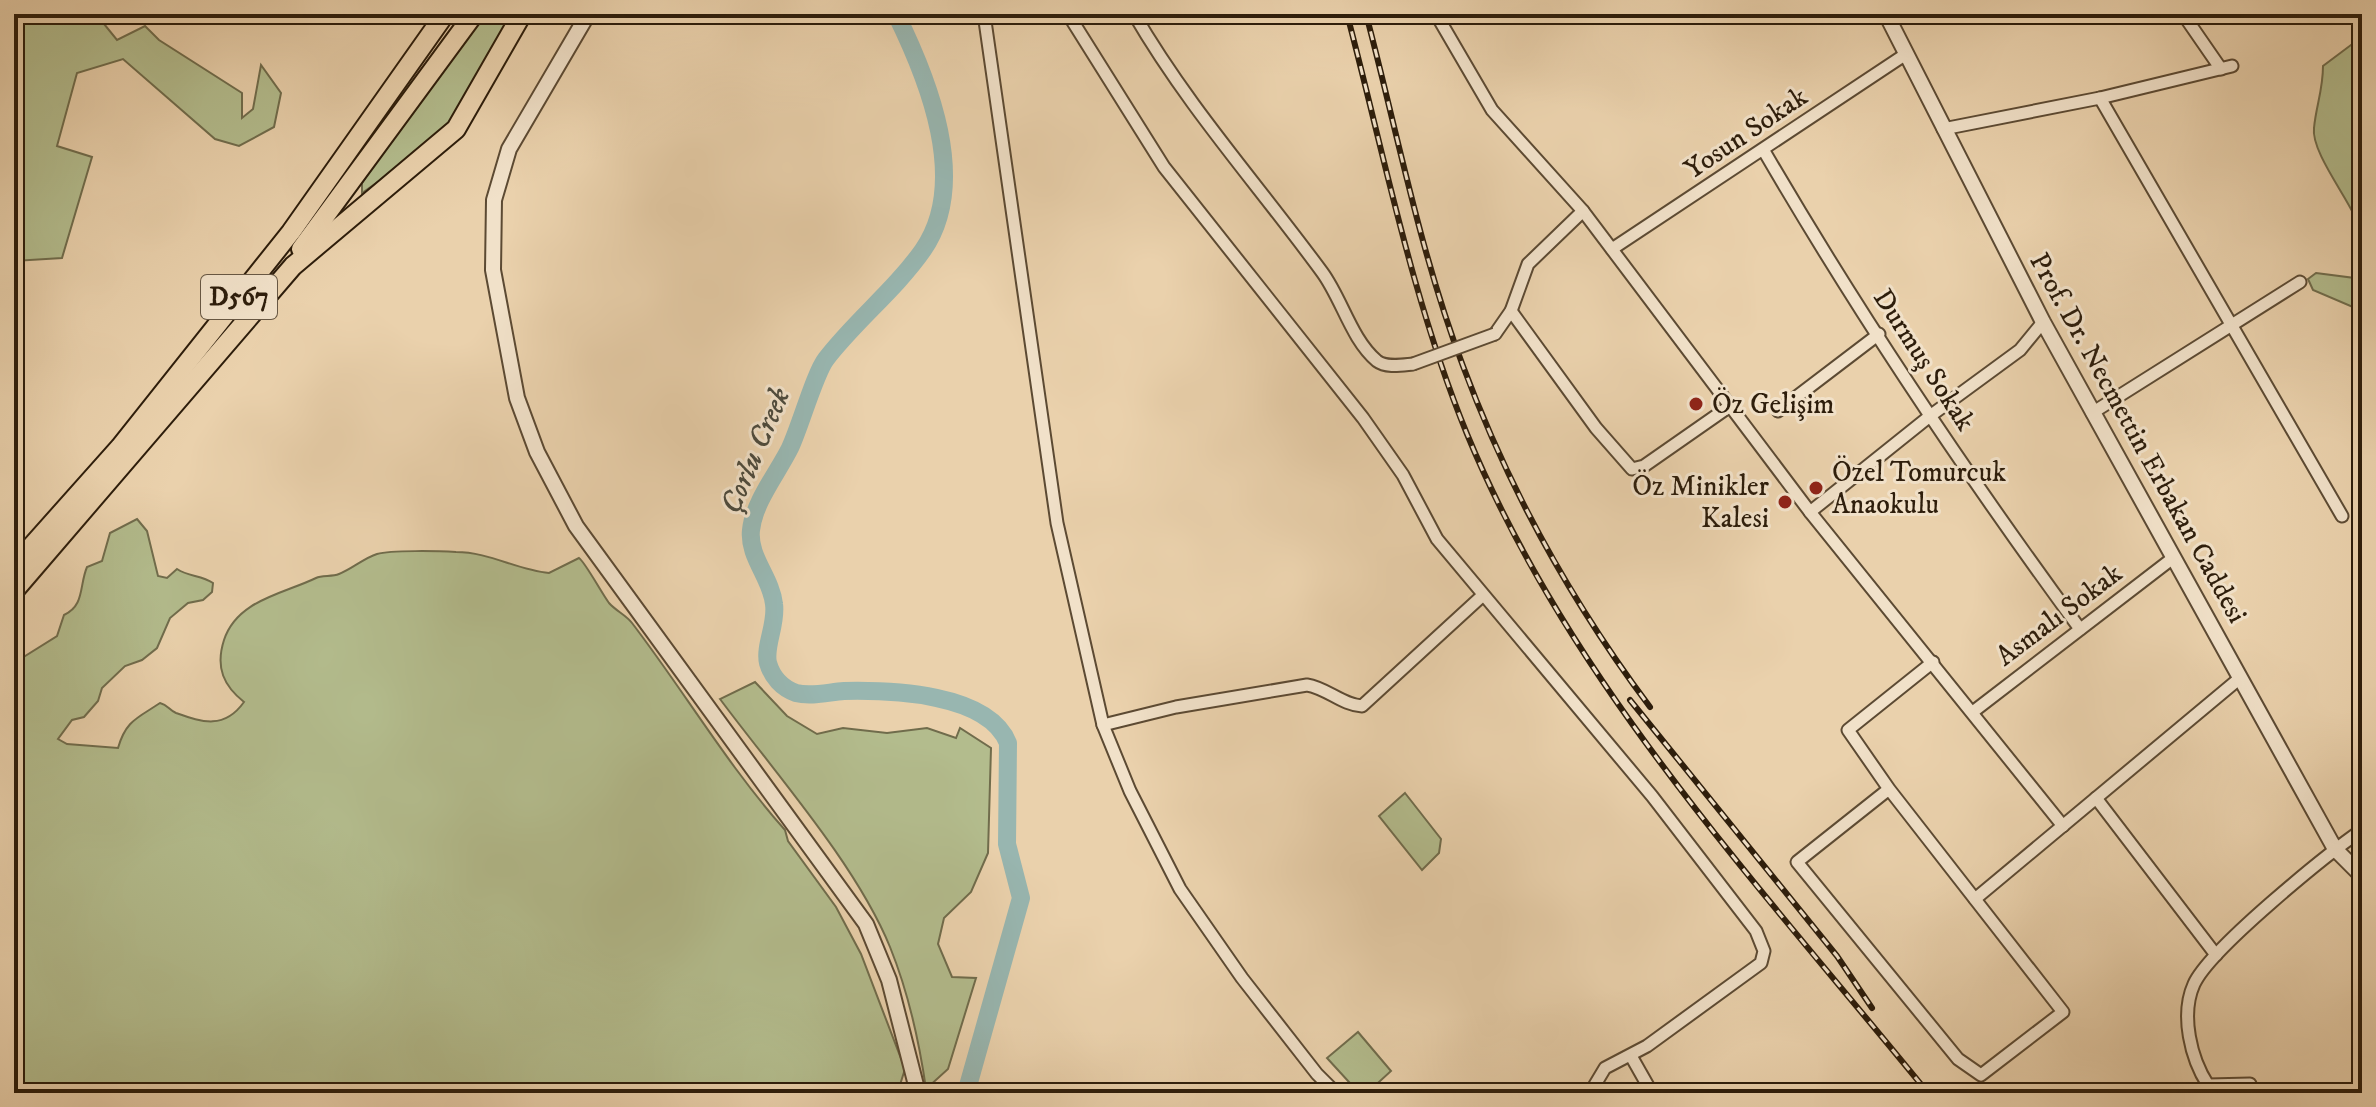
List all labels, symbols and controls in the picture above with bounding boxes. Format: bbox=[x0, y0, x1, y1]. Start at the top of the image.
street label: Yosun Sokak bbox=[1678, 79, 1814, 187]
street label: Prof. Dr. Necmettin Erbakan Caddesi bbox=[2021, 247, 2255, 629]
road number: D567 bbox=[201, 275, 277, 319]
street label: Durmuş Sokak bbox=[1865, 282, 1983, 438]
water label: Çorlu Creek bbox=[713, 382, 799, 520]
place label: Öz Gelişim bbox=[1712, 387, 1834, 422]
marker: Öz Gelişim bbox=[1687, 395, 1705, 413]
place label: Özel Tomurcuk Anaokulu bbox=[1832, 455, 2006, 522]
place label: Öz Minikler Kalesi bbox=[1632, 469, 1770, 536]
marker: Özel Tomurcuk Anaokulu bbox=[1807, 479, 1825, 497]
marker: Öz Minikler Kalesi bbox=[1776, 493, 1794, 511]
street label: Asmalı Sokak bbox=[1989, 556, 2129, 674]

